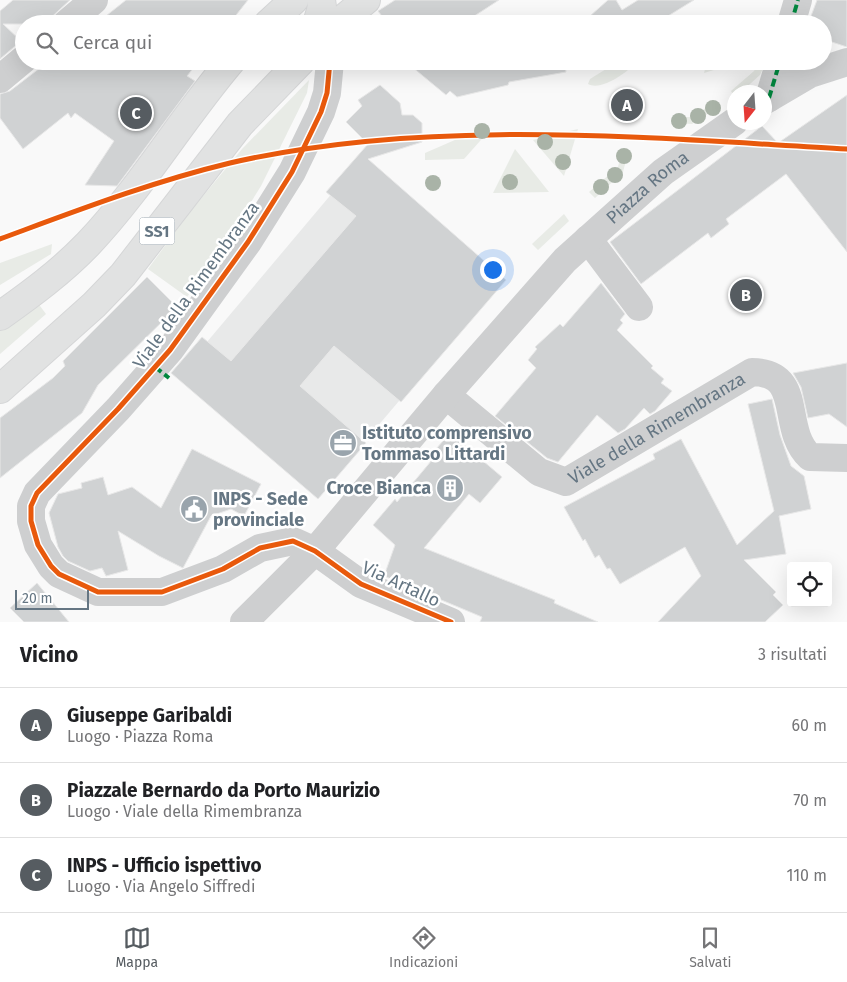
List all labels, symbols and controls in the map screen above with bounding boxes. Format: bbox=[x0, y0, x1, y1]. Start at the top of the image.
search box bbox=[15, 15, 832, 70]
icon: search bbox=[33, 29, 61, 57]
text: Cerca qui bbox=[73, 31, 152, 54]
north arrow bbox=[727, 85, 772, 130]
pin: A bbox=[611, 86, 643, 124]
pin: C bbox=[120, 94, 152, 132]
street label: Piazza Roma bbox=[602, 146, 693, 229]
street label: Viale della Rimembranza bbox=[128, 197, 264, 373]
road number: SS1 bbox=[140, 218, 174, 245]
your location bbox=[480, 257, 506, 283]
pin: B bbox=[730, 276, 762, 314]
street label: Viale della Rimembranza bbox=[564, 368, 749, 489]
place label: Istituto comprensivo Tommaso Littardi bbox=[362, 422, 532, 465]
office icon: Istituto comprensivo Tommaso Littardi bbox=[328, 428, 358, 458]
building icon: Croce Bianca bbox=[435, 473, 465, 503]
place label: Croce Bianca bbox=[326, 477, 431, 499]
place label: INPS - Sede provinciale bbox=[213, 488, 308, 531]
public building icon: INPS - Sede provinciale bbox=[179, 494, 209, 524]
street label: Via Artallo bbox=[358, 556, 444, 612]
map controls bbox=[787, 562, 832, 607]
button: locate bbox=[787, 562, 832, 607]
scale bar bbox=[15, 587, 89, 610]
text: 20 m bbox=[22, 590, 52, 607]
text: Vicino bbox=[20, 642, 78, 668]
text: 3 risultati bbox=[758, 645, 827, 664]
text: Giuseppe Garibaldi bbox=[67, 704, 232, 727]
text: A bbox=[31, 716, 41, 735]
text: 60 m bbox=[792, 716, 827, 735]
text: Luogo · Piazza Roma bbox=[67, 727, 214, 746]
text: Piazzale Bernardo da Porto Maurizio bbox=[67, 779, 380, 802]
text: B bbox=[31, 791, 41, 810]
text: 70 m bbox=[793, 791, 827, 810]
text: Luogo · Viale della Rimembranza bbox=[67, 802, 302, 821]
text: INPS - Ufficio ispettivo bbox=[67, 854, 262, 877]
text: C bbox=[31, 866, 41, 885]
text: 110 m bbox=[786, 866, 827, 885]
text: Luogo · Via Angelo Siffredi bbox=[67, 877, 255, 896]
tab: Mappa bbox=[115, 924, 158, 971]
tab: Indicazioni bbox=[389, 924, 458, 971]
tab: Salvati bbox=[689, 924, 732, 971]

